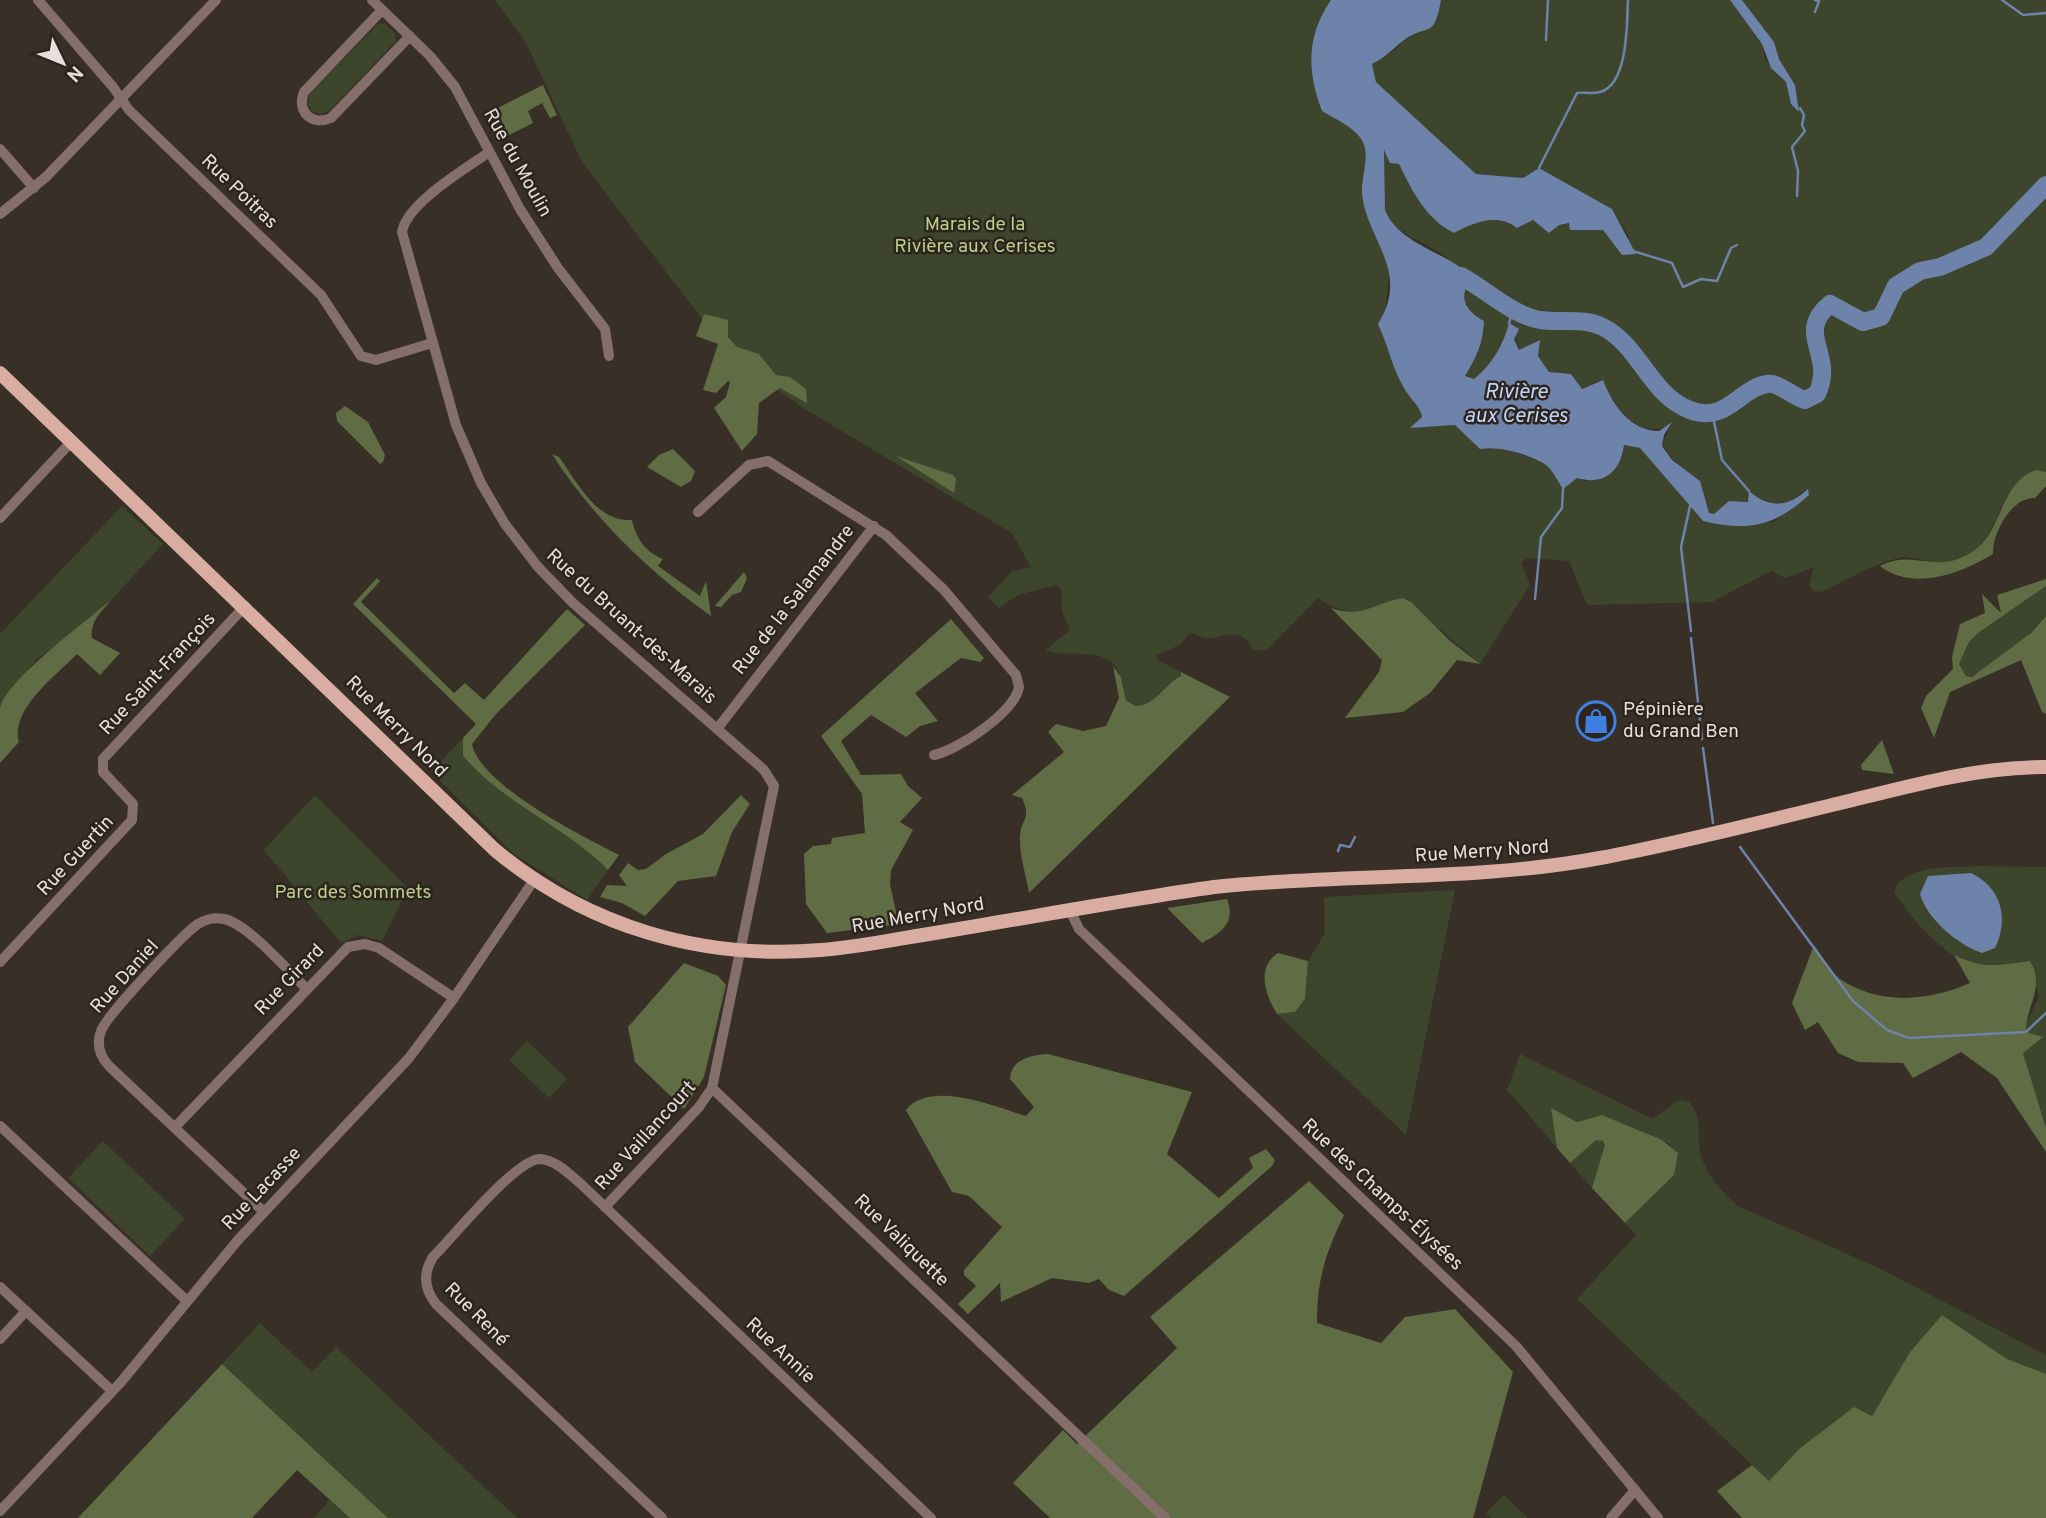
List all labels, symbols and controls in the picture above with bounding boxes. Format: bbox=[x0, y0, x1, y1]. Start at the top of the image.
north arrow bbox=[28, 28, 98, 98]
text: N bbox=[61, 60, 87, 86]
street label: Rue du Moulin bbox=[477, 104, 557, 222]
street label: Rue Poitras bbox=[196, 150, 282, 234]
park label: Marais de la Rivière aux Cerises bbox=[894, 213, 1056, 259]
water label: Rivière aux Cerises bbox=[1464, 379, 1568, 430]
street label: Rue de la Salamandre bbox=[728, 520, 860, 680]
street label: Rue du Bruant-des-Marais bbox=[541, 544, 721, 710]
street label: Rue Saint-François bbox=[95, 608, 221, 740]
street label: Rue Merry Nord bbox=[340, 671, 452, 783]
place label: Pépinière du Grand Ben bbox=[1623, 698, 1739, 744]
shop icon: Pépinière du Grand Ben bbox=[1575, 700, 1617, 742]
street label: Rue Guertin bbox=[33, 811, 119, 901]
street label: Rue Merry Nord bbox=[1414, 835, 1550, 869]
park label: Parc des Sommets bbox=[274, 881, 432, 905]
street label: Rue Merry Nord bbox=[850, 893, 986, 939]
street label: Rue Daniel bbox=[86, 935, 164, 1019]
street label: Rue Girard bbox=[250, 939, 330, 1021]
street label: Rue Vaillancourt bbox=[590, 1076, 702, 1196]
street label: Rue des Champs-Élysées bbox=[1296, 1113, 1468, 1276]
street label: Rue Lacasse bbox=[217, 1142, 307, 1236]
street label: Rue Valiquette bbox=[848, 1190, 954, 1292]
street label: Rue René bbox=[439, 1278, 513, 1352]
street label: Rue Annie bbox=[740, 1313, 820, 1389]

